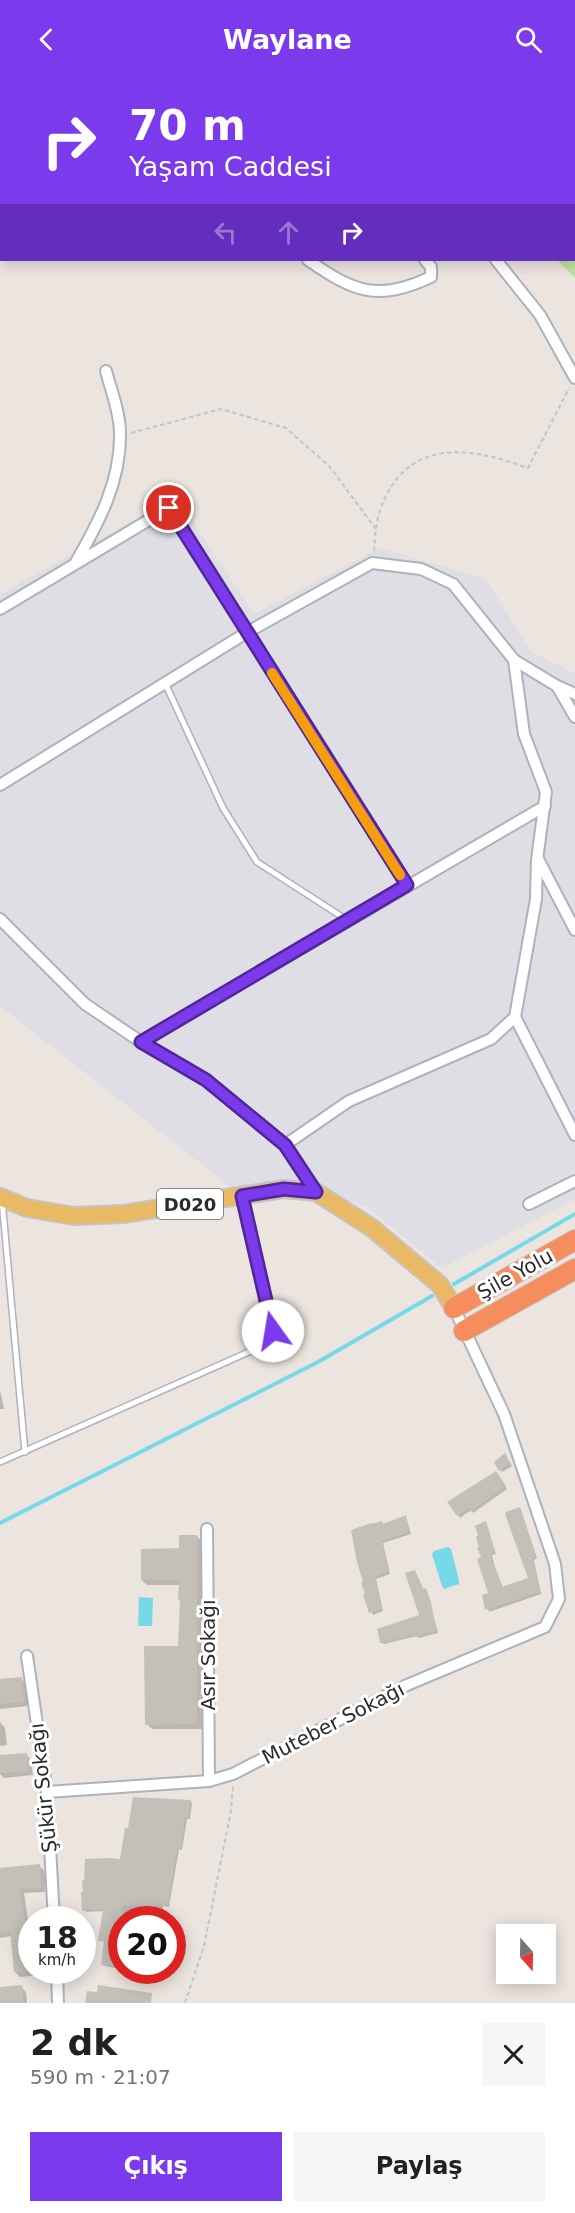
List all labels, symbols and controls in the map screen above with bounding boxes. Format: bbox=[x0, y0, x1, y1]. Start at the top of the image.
icon: back bbox=[30, 23, 63, 56]
icon: search bbox=[512, 23, 545, 56]
text: Waylane bbox=[223, 24, 352, 55]
text: 70 m bbox=[129, 101, 246, 150]
icon: right bbox=[30, 102, 108, 180]
text: Yaşam Caddesi bbox=[129, 151, 332, 182]
icon: left bbox=[209, 216, 242, 249]
icon: ahead bbox=[272, 216, 305, 249]
icon: right bbox=[335, 216, 368, 249]
pin bbox=[143, 482, 194, 533]
icon: arrive bbox=[152, 491, 185, 524]
road number: D020 bbox=[157, 1189, 223, 1219]
street label: Şile Yolu bbox=[473, 1244, 557, 1304]
position arrow bbox=[241, 1299, 305, 1363]
street label: Asır Sokağı bbox=[196, 1600, 220, 1710]
street label: Muteber Sokağı bbox=[258, 1677, 408, 1769]
street label: Şükür Sokağı bbox=[24, 1722, 62, 1854]
speed limit sign: 20 bbox=[108, 1906, 186, 1984]
text: 18 bbox=[36, 1920, 78, 1955]
north arrow bbox=[496, 1924, 556, 1984]
map controls bbox=[496, 1924, 556, 1984]
text: km/h bbox=[38, 1951, 76, 1969]
text: 2 dk bbox=[30, 2022, 117, 2063]
button: close bbox=[482, 2023, 545, 2086]
text: 590 m · 21:07 bbox=[30, 2065, 171, 2089]
button: Çıkış bbox=[30, 2132, 282, 2201]
button: Paylaş bbox=[294, 2132, 545, 2201]

